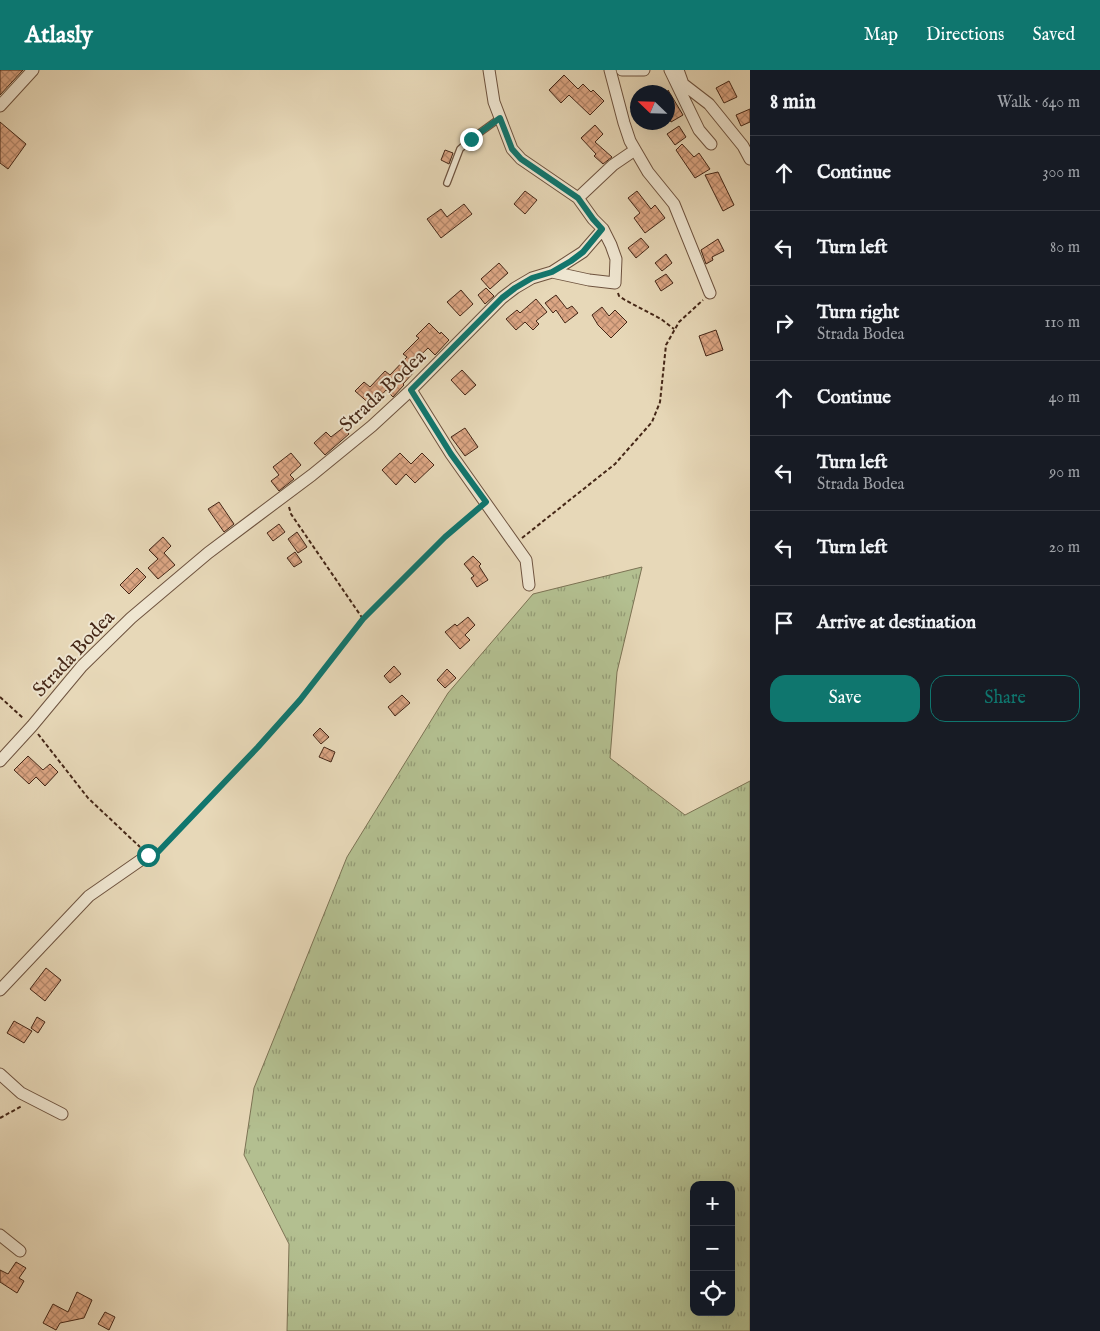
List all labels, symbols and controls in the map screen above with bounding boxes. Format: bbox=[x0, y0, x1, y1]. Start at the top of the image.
text: Atlasly bbox=[25, 20, 93, 51]
text: Map bbox=[864, 24, 898, 47]
text: Directions bbox=[926, 24, 1004, 47]
text: Saved bbox=[1032, 24, 1075, 47]
north arrow bbox=[630, 85, 675, 130]
text: 8 min bbox=[770, 89, 816, 116]
text: Walk · 640 m bbox=[997, 93, 1080, 113]
route end bbox=[460, 128, 483, 151]
icon: ahead bbox=[770, 159, 798, 187]
text: Continue bbox=[817, 161, 891, 185]
text: 300 m bbox=[1042, 163, 1080, 183]
icon: left bbox=[770, 234, 798, 262]
text: Turn left bbox=[817, 236, 888, 260]
text: 80 m bbox=[1050, 238, 1080, 258]
text: Turn right bbox=[817, 301, 899, 325]
icon: right bbox=[770, 309, 798, 337]
text: 110 m bbox=[1044, 313, 1080, 333]
text: Strada Bodea bbox=[817, 325, 904, 345]
street label: Strada Bodea bbox=[335, 344, 432, 438]
icon: ahead bbox=[770, 384, 798, 412]
text: Continue bbox=[817, 386, 891, 410]
text: 40 m bbox=[1048, 388, 1080, 408]
text: Turn left bbox=[817, 451, 888, 475]
icon: left bbox=[770, 459, 798, 487]
text: 90 m bbox=[1049, 463, 1080, 483]
text: Strada Bodea bbox=[817, 475, 904, 495]
icon: left bbox=[770, 534, 798, 562]
text: Turn left bbox=[817, 536, 888, 560]
text: 20 m bbox=[1049, 538, 1080, 558]
street label: Strada Bodea bbox=[28, 605, 121, 703]
icon: arrive bbox=[770, 609, 798, 637]
text: Arrive at destination bbox=[817, 611, 976, 635]
button: Save bbox=[770, 675, 920, 722]
button: Share bbox=[930, 675, 1080, 722]
route start bbox=[137, 844, 160, 867]
map controls bbox=[690, 1181, 735, 1316]
button: + bbox=[690, 1181, 735, 1226]
button: − bbox=[690, 1226, 735, 1271]
button: locate bbox=[690, 1271, 735, 1316]

